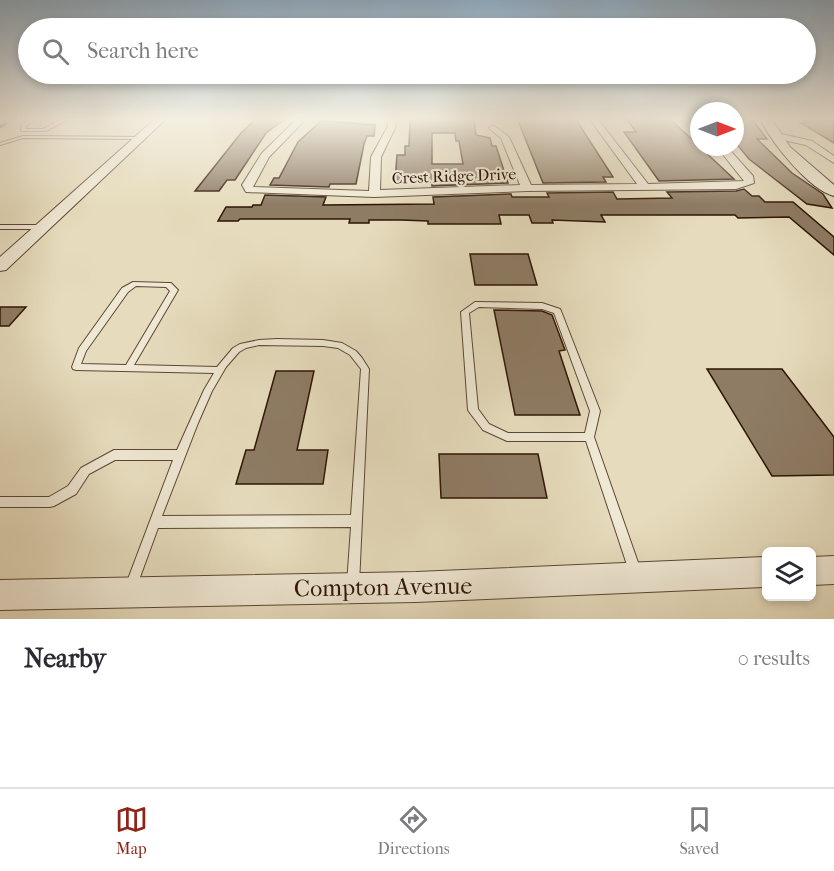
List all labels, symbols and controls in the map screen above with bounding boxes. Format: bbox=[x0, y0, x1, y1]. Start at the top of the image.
search box bbox=[18, 18, 816, 84]
icon: search bbox=[39, 35, 72, 68]
text: Search here bbox=[87, 38, 199, 64]
north arrow bbox=[690, 102, 744, 156]
street label: Crest Ridge Drive bbox=[392, 164, 517, 188]
map controls bbox=[762, 547, 816, 601]
button: layers bbox=[762, 547, 816, 601]
street label: Compton Avenue bbox=[294, 571, 473, 603]
text: Nearby bbox=[24, 643, 106, 674]
text: 0 results bbox=[738, 647, 810, 670]
tab: Map bbox=[115, 803, 148, 858]
tab: Directions bbox=[378, 803, 450, 858]
tab: Saved bbox=[679, 803, 719, 858]

